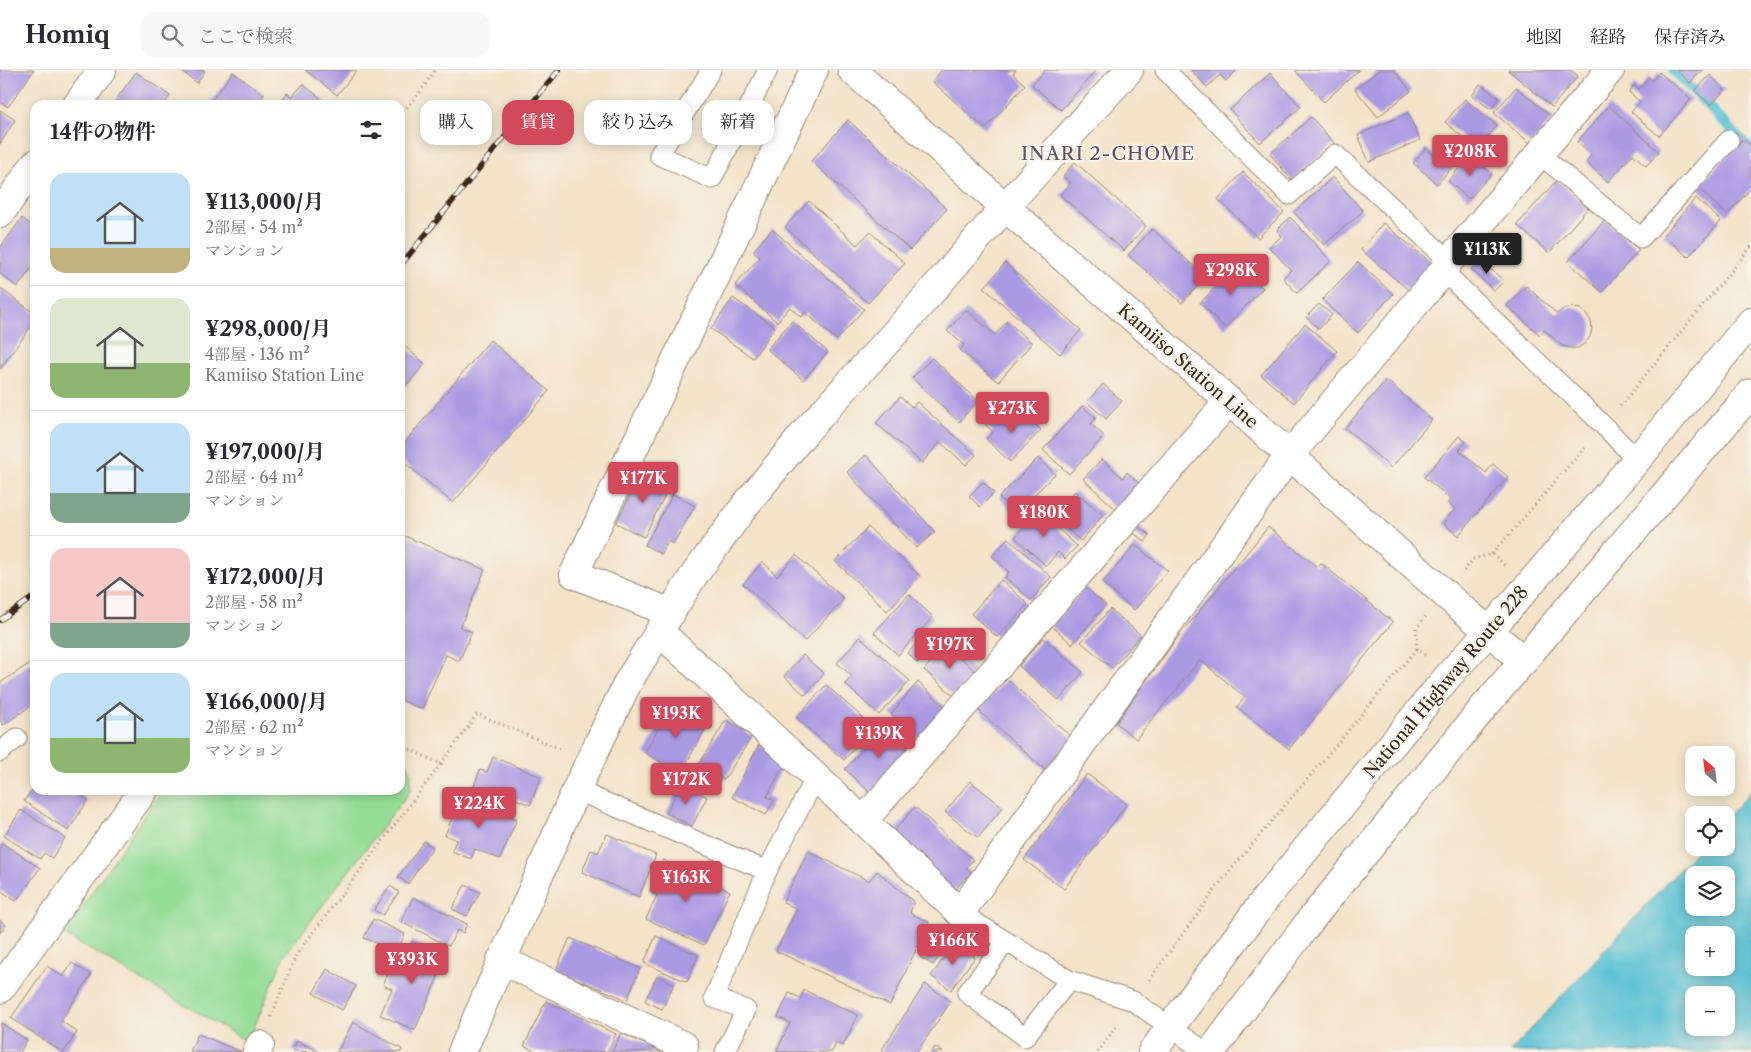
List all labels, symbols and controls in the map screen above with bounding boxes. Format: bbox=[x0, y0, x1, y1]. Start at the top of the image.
search box bbox=[140, 12, 490, 57]
text: Homiq bbox=[25, 20, 110, 49]
icon: search bbox=[158, 21, 186, 49]
text: ここで検索 bbox=[198, 25, 293, 48]
text: 地図 bbox=[1526, 26, 1562, 48]
text: 経路 bbox=[1590, 26, 1626, 48]
text: 保存済み bbox=[1654, 26, 1726, 48]
chip: 購入 bbox=[420, 100, 492, 145]
chip: 賃貸 bbox=[502, 100, 574, 145]
chip: 絞り込み bbox=[584, 100, 692, 145]
chip: 新着 bbox=[702, 100, 774, 145]
icon: filters bbox=[357, 116, 385, 144]
text: 14件の物件 bbox=[50, 119, 156, 144]
pin: ¥208K bbox=[1435, 134, 1505, 177]
text: ¥208K bbox=[1443, 141, 1497, 161]
district label: INARI 2-CHOME bbox=[1021, 142, 1195, 165]
text: ¥113,000/月 bbox=[205, 189, 324, 214]
icon: home bbox=[90, 193, 150, 253]
text: 2部屋 · 54 m² bbox=[205, 217, 303, 237]
pin: ¥113K bbox=[1452, 232, 1522, 275]
text: ¥113K bbox=[1463, 239, 1511, 259]
text: マンション bbox=[205, 240, 284, 260]
pin: ¥298K bbox=[1196, 254, 1266, 296]
text: ¥298K bbox=[1205, 260, 1257, 280]
street label: Kamiiso Station Line bbox=[1113, 299, 1263, 433]
text: ¥298,000/月 bbox=[205, 316, 331, 341]
icon: home bbox=[90, 318, 150, 378]
text: 4部屋 · 136 m² bbox=[205, 344, 310, 364]
text: Kamiiso Station Line bbox=[205, 365, 364, 385]
pin: ¥273K bbox=[977, 392, 1047, 434]
text: ¥273K bbox=[987, 398, 1037, 418]
text: ¥197,000/月 bbox=[205, 439, 325, 464]
icon: home bbox=[90, 443, 150, 503]
pin: ¥177K bbox=[608, 462, 678, 504]
text: 2部屋 · 64 m² bbox=[205, 467, 304, 487]
text: ¥177K bbox=[619, 468, 667, 488]
text: マンション bbox=[205, 490, 284, 510]
pin: ¥180K bbox=[1009, 496, 1079, 538]
text: ¥180K bbox=[1019, 502, 1069, 522]
text: ¥172,000/月 bbox=[205, 564, 326, 589]
icon: home bbox=[90, 568, 150, 628]
street label: National Highway Route 228 bbox=[1359, 581, 1533, 783]
text: 2部屋 · 58 m² bbox=[205, 592, 303, 612]
text: マンション bbox=[205, 615, 284, 635]
pin: ¥197K bbox=[915, 628, 985, 670]
text: ¥197K bbox=[926, 634, 974, 654]
text: ¥166,000/月 bbox=[205, 689, 328, 714]
icon: home bbox=[90, 693, 150, 753]
pin: ¥193K bbox=[641, 696, 711, 739]
text: ¥193K bbox=[651, 703, 701, 723]
pin: ¥139K bbox=[844, 716, 914, 759]
text: 2部屋 · 62 m² bbox=[205, 717, 304, 737]
text: ¥139K bbox=[854, 723, 904, 743]
text: マンション bbox=[205, 740, 284, 760]
north arrow bbox=[1685, 746, 1735, 796]
map controls bbox=[1685, 746, 1735, 1036]
pin: ¥172K bbox=[651, 762, 721, 805]
text: ¥172K bbox=[662, 769, 710, 789]
pin: ¥224K bbox=[444, 786, 514, 829]
text: ¥224K bbox=[453, 793, 505, 813]
button: locate bbox=[1685, 806, 1735, 856]
pin: ¥163K bbox=[651, 860, 721, 903]
button: layers bbox=[1685, 866, 1735, 916]
text: ¥163K bbox=[661, 867, 711, 887]
pin: ¥166K bbox=[918, 924, 988, 966]
button: + bbox=[1685, 926, 1735, 976]
text: ¥166K bbox=[928, 930, 978, 950]
pin: ¥393K bbox=[377, 942, 447, 985]
text: ¥393K bbox=[386, 949, 438, 969]
button: − bbox=[1685, 986, 1735, 1036]

